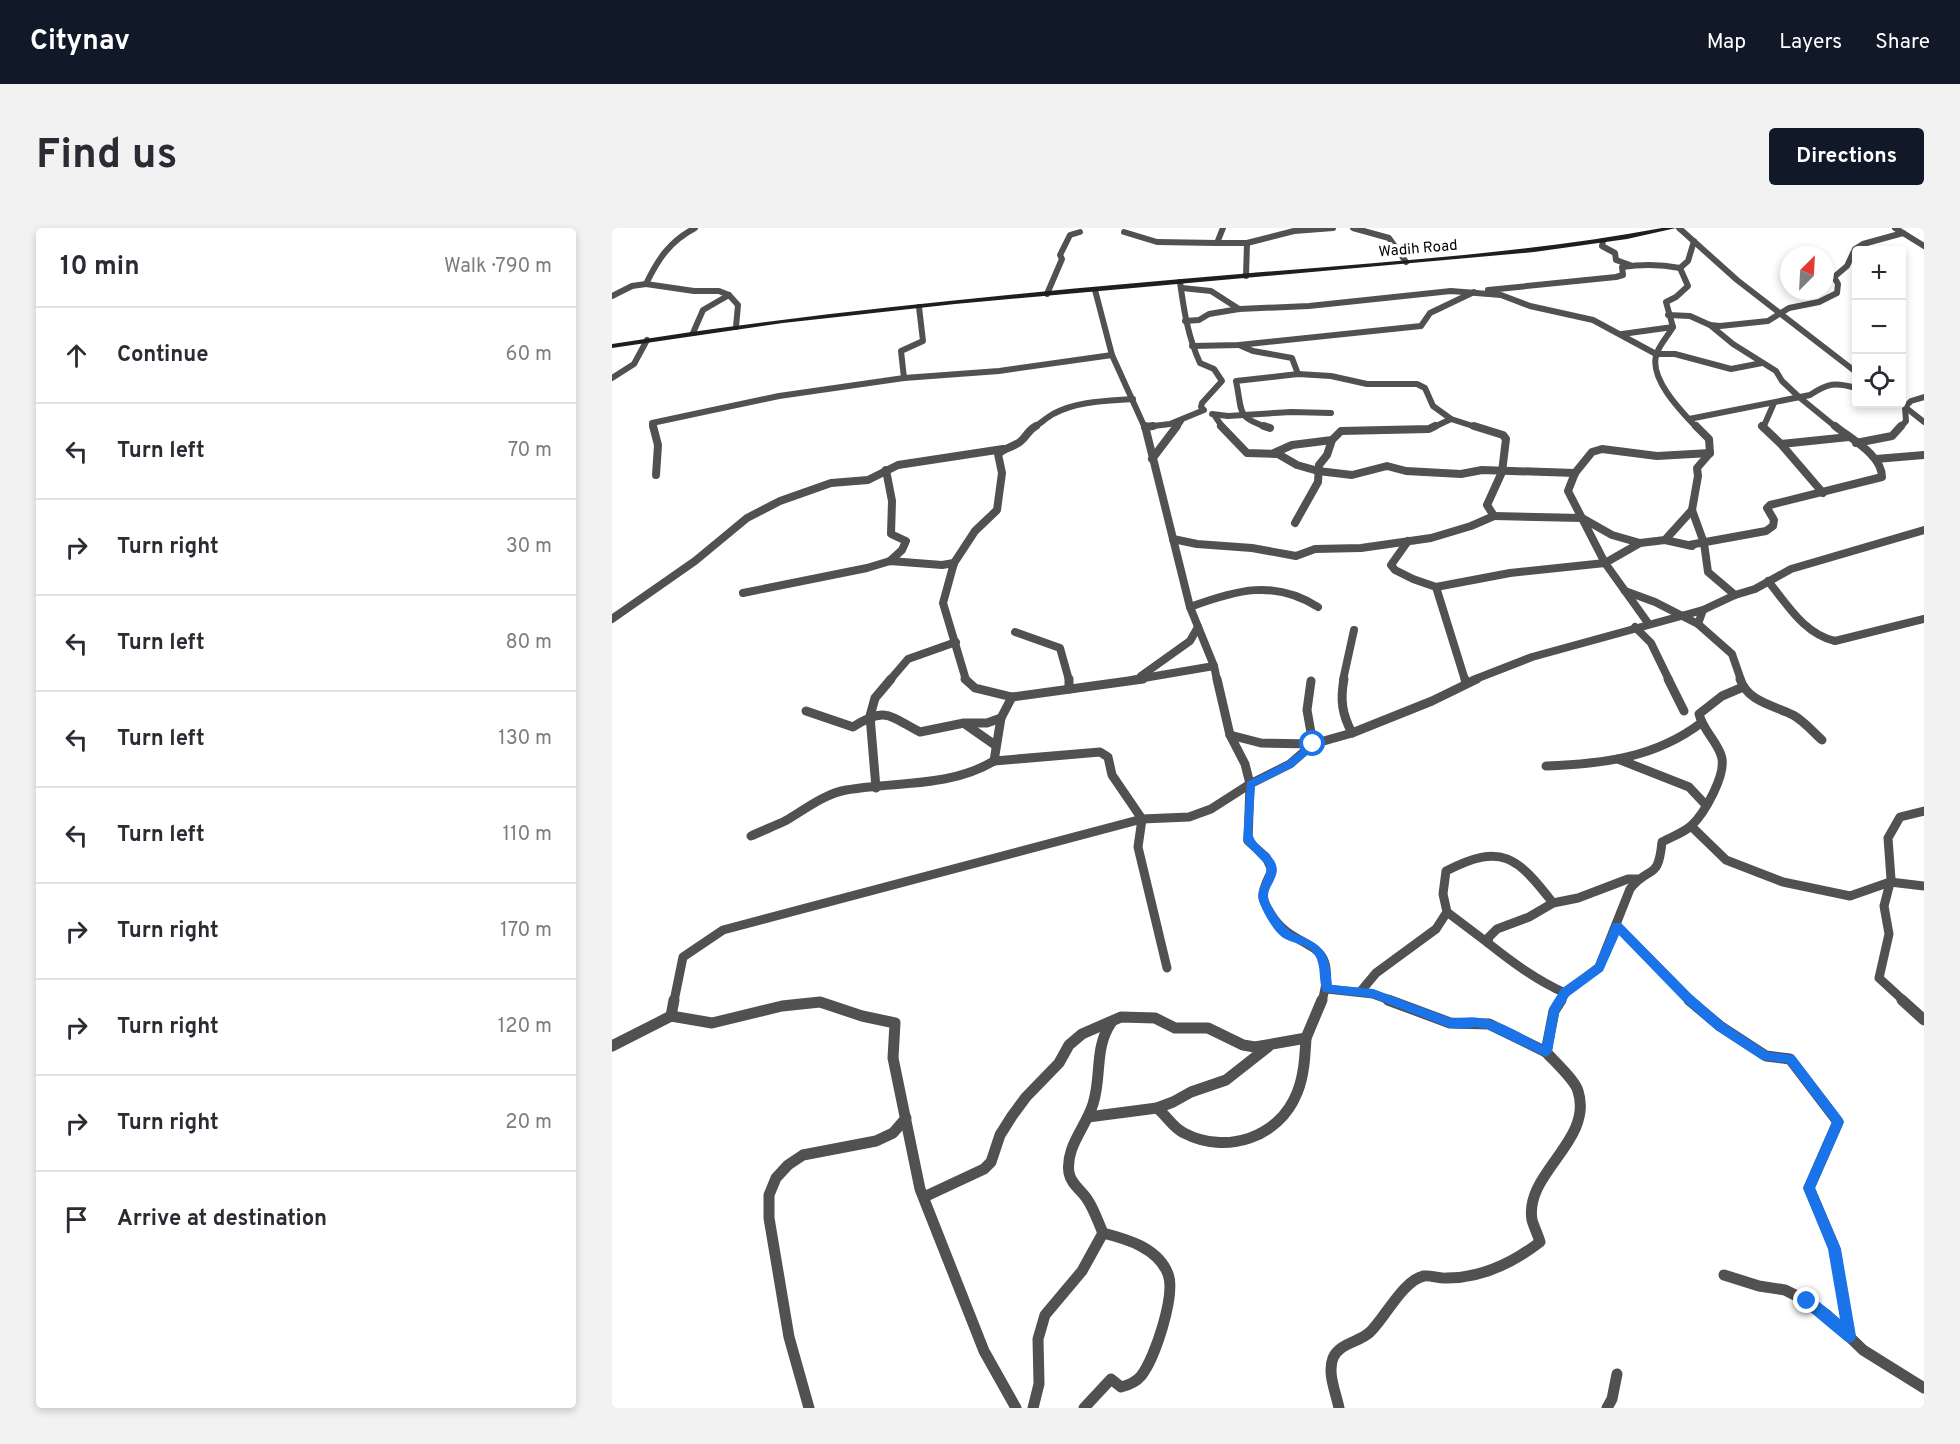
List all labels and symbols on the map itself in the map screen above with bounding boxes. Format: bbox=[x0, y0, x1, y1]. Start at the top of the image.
street label: Wadih Road bbox=[1378, 237, 1458, 262]
north arrow bbox=[1780, 246, 1834, 300]
route start bbox=[1299, 730, 1325, 756]
route end bbox=[1793, 1287, 1819, 1313]

